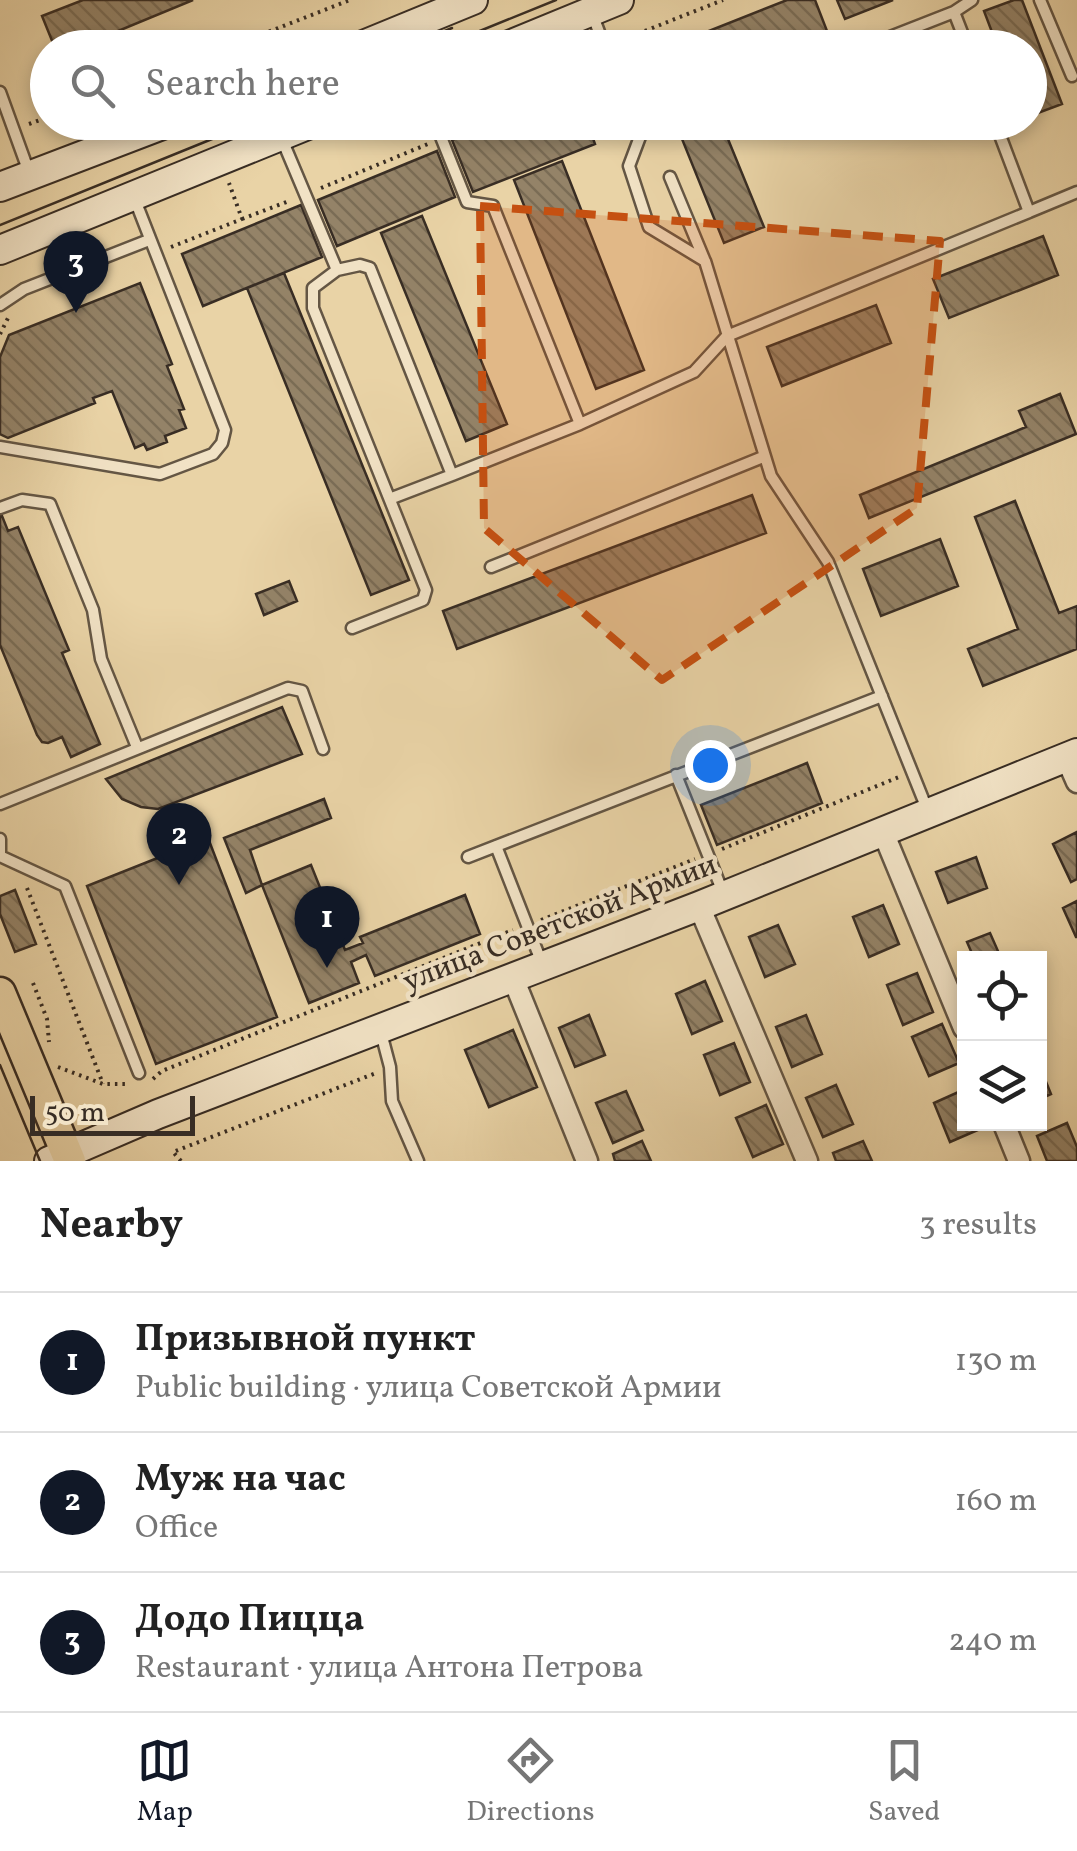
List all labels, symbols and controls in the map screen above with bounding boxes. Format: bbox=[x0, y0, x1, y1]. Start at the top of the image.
search box bbox=[30, 30, 1047, 140]
icon: search bbox=[65, 58, 120, 113]
text: Search here bbox=[145, 59, 340, 112]
pin: 3 bbox=[44, 230, 108, 313]
your location bbox=[685, 740, 736, 791]
pin: 2 bbox=[146, 802, 212, 885]
street label: улица Советской Армии bbox=[397, 845, 723, 1003]
pin: 1 bbox=[294, 886, 360, 968]
map controls bbox=[957, 951, 1047, 1131]
button: locate bbox=[957, 951, 1047, 1041]
button: layers bbox=[957, 1041, 1047, 1131]
scale bar bbox=[30, 1091, 195, 1136]
text: 50 m bbox=[45, 1094, 105, 1133]
text: Nearby bbox=[40, 1197, 183, 1256]
text: 3 results bbox=[919, 1204, 1037, 1248]
text: Призывной пункт bbox=[135, 1314, 476, 1367]
text: 1 bbox=[66, 1340, 79, 1384]
text: 130 m bbox=[955, 1340, 1037, 1384]
text: Public building · улица Советской Армии bbox=[135, 1367, 721, 1411]
text: Муж на час bbox=[135, 1454, 346, 1507]
text: 2 bbox=[64, 1480, 81, 1524]
text: 160 m bbox=[954, 1480, 1037, 1524]
text: Office bbox=[135, 1507, 218, 1551]
text: Додо Пицца bbox=[135, 1594, 365, 1647]
text: 3 bbox=[64, 1620, 81, 1664]
text: 240 m bbox=[948, 1620, 1037, 1664]
text: Restaurant · улица Антона Петрова bbox=[135, 1647, 644, 1691]
tab: Map bbox=[137, 1733, 193, 1832]
tab: Directions bbox=[466, 1733, 595, 1832]
tab: Saved bbox=[868, 1733, 940, 1832]

